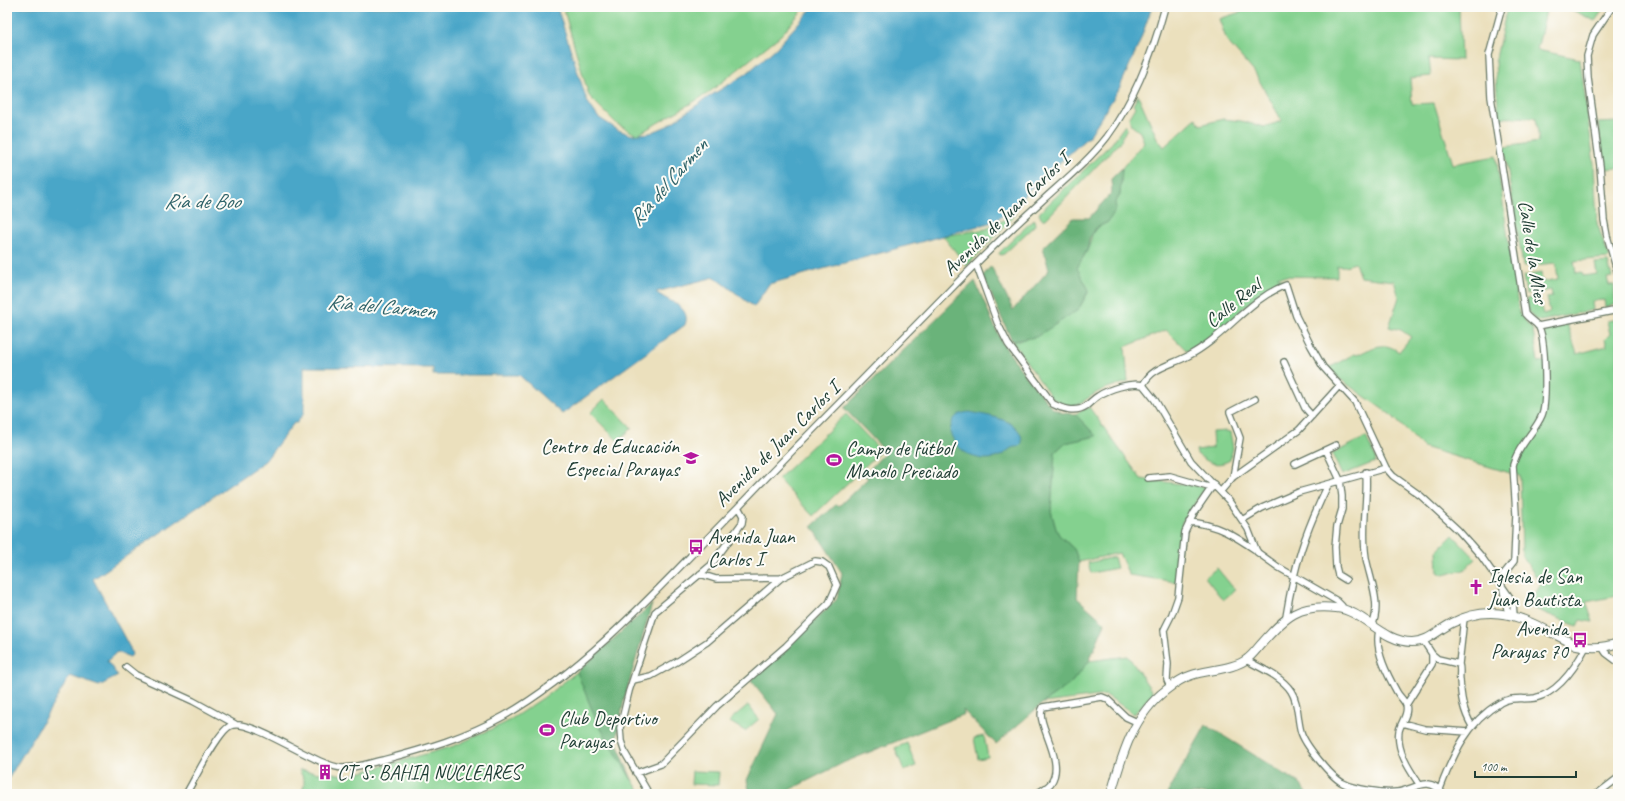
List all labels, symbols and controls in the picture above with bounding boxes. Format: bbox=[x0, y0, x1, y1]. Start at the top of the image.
water label: Ría del Carmen bbox=[623, 132, 714, 231]
street label: Avenida de Juan Carlos I bbox=[937, 143, 1078, 281]
water label: Ría de Boo bbox=[164, 188, 242, 214]
street label: Calle de la Mies bbox=[1513, 199, 1554, 307]
street label: Calle Real bbox=[1200, 271, 1269, 333]
water label: Ría del Carmen bbox=[326, 288, 437, 324]
street label: Avenida de Juan Carlos I bbox=[709, 373, 848, 512]
place label: Centro de Educación Especial Parayas bbox=[541, 434, 681, 482]
place label: Campo de fútbol Manolo Preciado bbox=[846, 436, 958, 484]
school or university icon: Centro de Educación Especial Parayas bbox=[682, 449, 700, 467]
sports icon: Campo de fútbol Manolo Preciado bbox=[825, 451, 843, 469]
place label: Avenida Juan Carlos I bbox=[708, 524, 796, 572]
bus stop icon: Avenida Juan Carlos I bbox=[687, 538, 705, 556]
place label: Iglesia de San Juan Bautista bbox=[1487, 564, 1583, 612]
church icon: Iglesia de San Juan Bautista bbox=[1467, 578, 1485, 596]
place label: Avenida Parayas 70 bbox=[1491, 616, 1570, 664]
bus stop icon: Avenida Parayas 70 bbox=[1571, 631, 1589, 649]
place label: Club Deportivo Parayas bbox=[559, 706, 659, 754]
sports icon: Club Deportivo Parayas bbox=[538, 721, 556, 739]
scale bar bbox=[1475, 753, 1576, 779]
text: 100 m bbox=[1481, 759, 1508, 775]
place label: CT S. BAHIA NUCLEARES bbox=[337, 760, 525, 785]
building icon: CT S. BAHIA NUCLEARES bbox=[316, 763, 334, 781]

